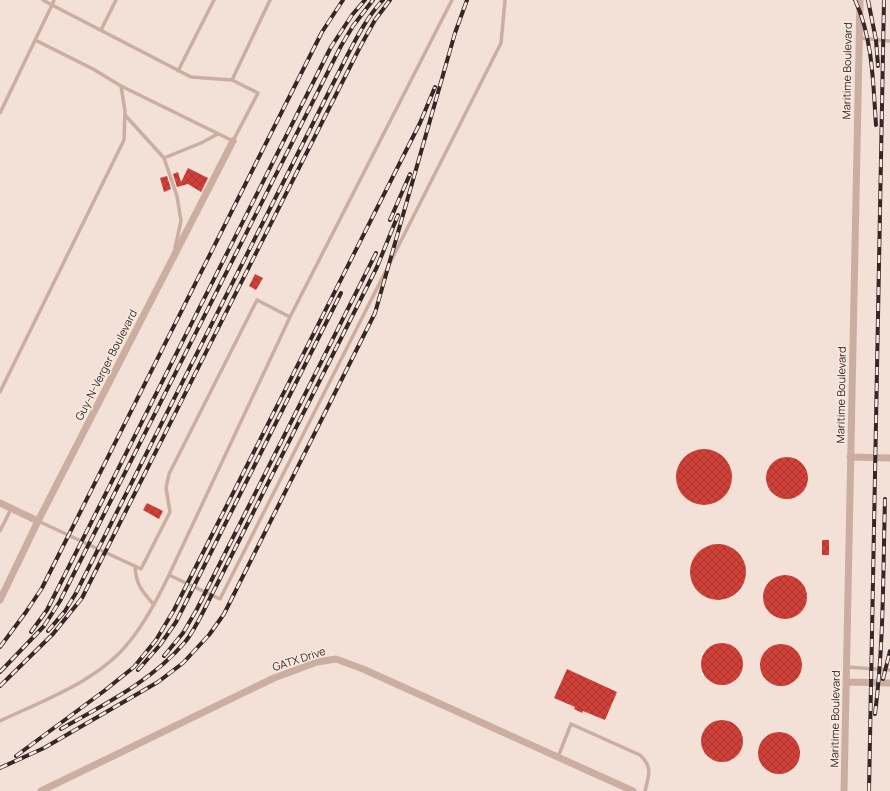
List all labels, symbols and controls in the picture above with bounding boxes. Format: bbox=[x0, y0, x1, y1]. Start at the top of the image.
street label: Maritime Boulevard bbox=[838, 22, 855, 120]
street label: Guy-N-Verger Boulevard bbox=[71, 307, 140, 423]
street label: Maritime Boulevard bbox=[832, 346, 849, 444]
street label: GATX Drive bbox=[270, 643, 328, 674]
street label: Maritime Boulevard bbox=[826, 670, 843, 768]

